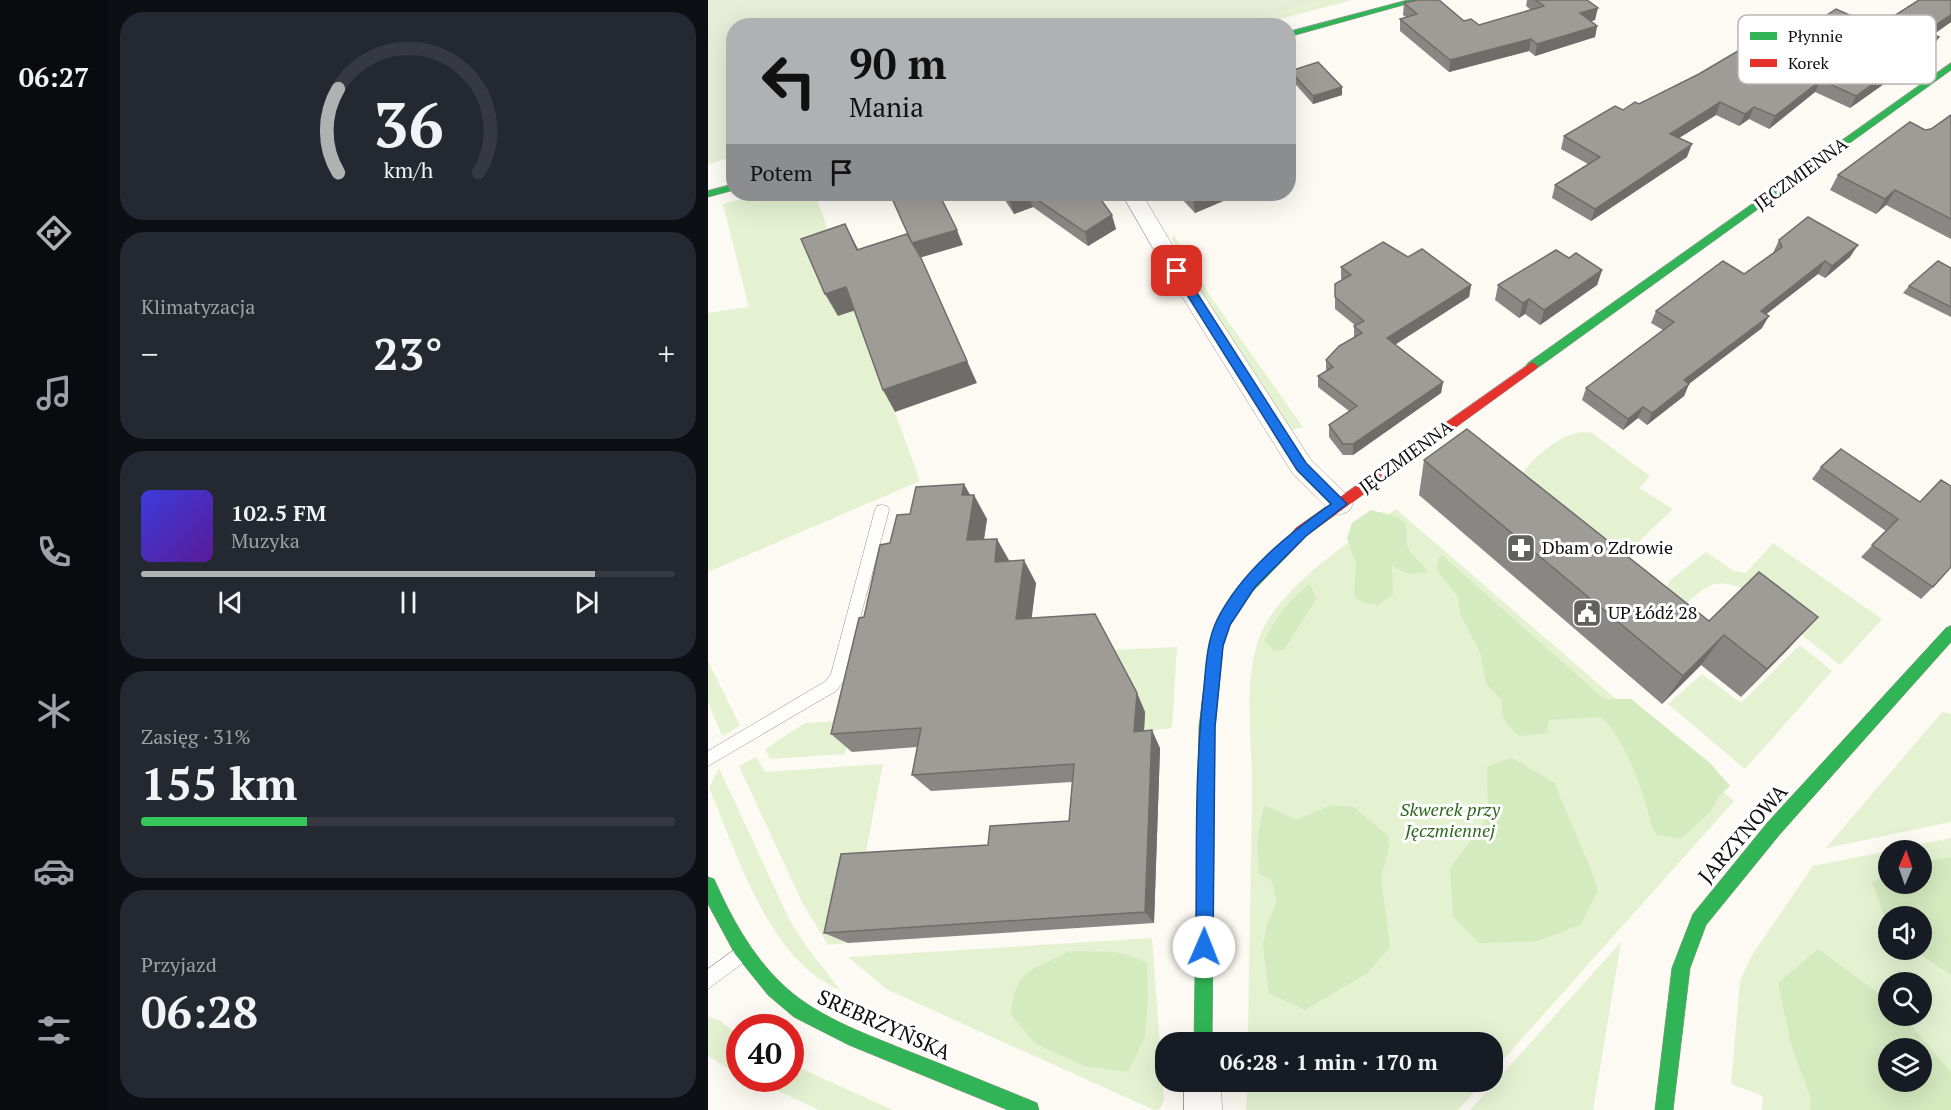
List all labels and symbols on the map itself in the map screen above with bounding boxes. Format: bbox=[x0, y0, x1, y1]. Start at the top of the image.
legend bbox=[1738, 15, 1936, 84]
text: Płynnie bbox=[1788, 25, 1843, 47]
text: Korek bbox=[1788, 52, 1830, 74]
street label: JĘCZMIENNA bbox=[1749, 131, 1852, 215]
pin bbox=[1151, 245, 1202, 296]
street label: JĘCZMIENNA bbox=[1354, 414, 1457, 498]
pharmacy icon: Dbam o Zdrowie bbox=[1505, 532, 1537, 564]
place label: Dbam o Zdrowie bbox=[1542, 535, 1673, 559]
public building icon: UP Łódź 28 bbox=[1571, 597, 1603, 629]
place label: UP Łódź 28 bbox=[1608, 600, 1697, 624]
street label: JARZYNOWA bbox=[1691, 777, 1794, 889]
park label: Skwerek przy Jęczmiennej bbox=[1400, 797, 1501, 842]
north arrow bbox=[1878, 840, 1932, 894]
position arrow bbox=[1172, 915, 1236, 979]
street label: SREBRZYŃSKA bbox=[813, 982, 956, 1066]
speed limit sign: 40 bbox=[726, 1014, 804, 1092]

